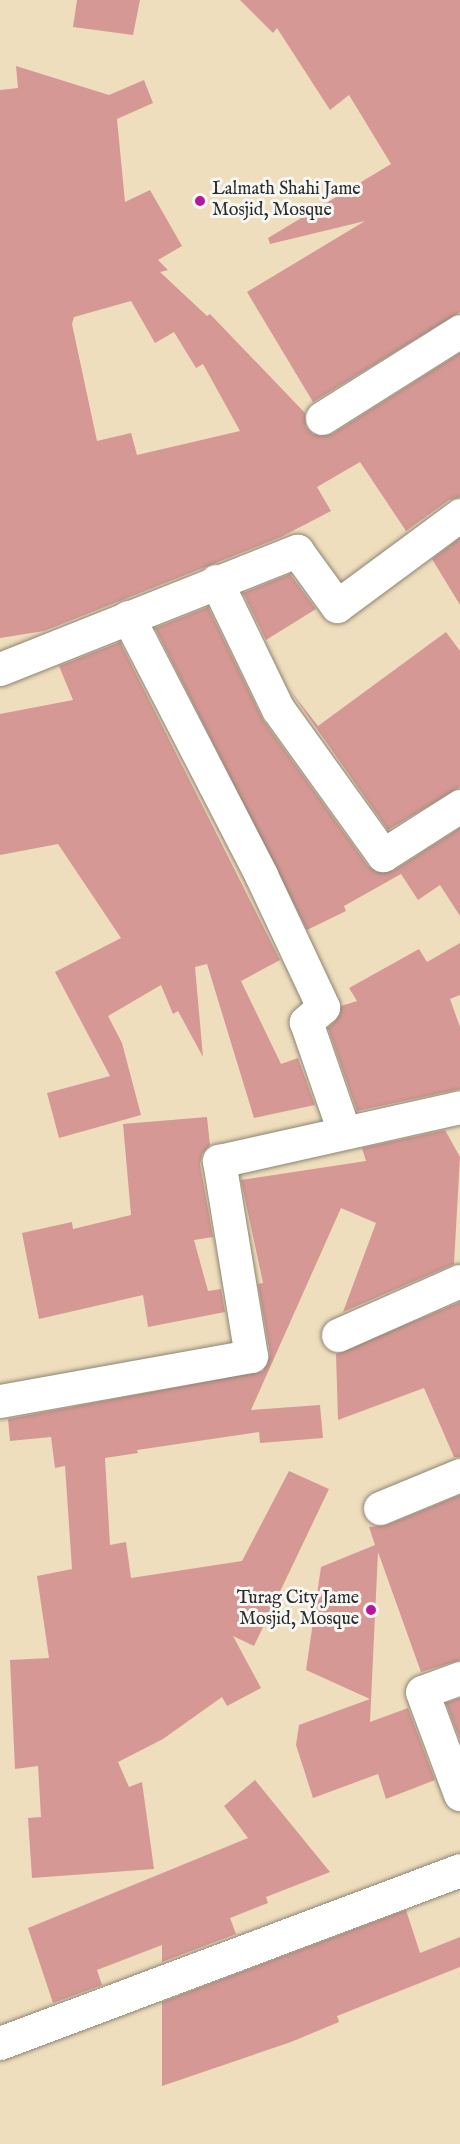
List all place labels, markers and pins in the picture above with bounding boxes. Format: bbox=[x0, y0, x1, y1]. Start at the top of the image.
place label: Lalmath Shahi Jame Mosjid, Mosque bbox=[212, 180, 361, 222]
marker: Lalmath Shahi Jame Mosjid, Mosque bbox=[193, 194, 207, 208]
place label: Turag City Jame Mosjid, Mosque bbox=[237, 1589, 359, 1632]
marker: Turag City Jame Mosjid, Mosque bbox=[364, 1603, 378, 1617]

